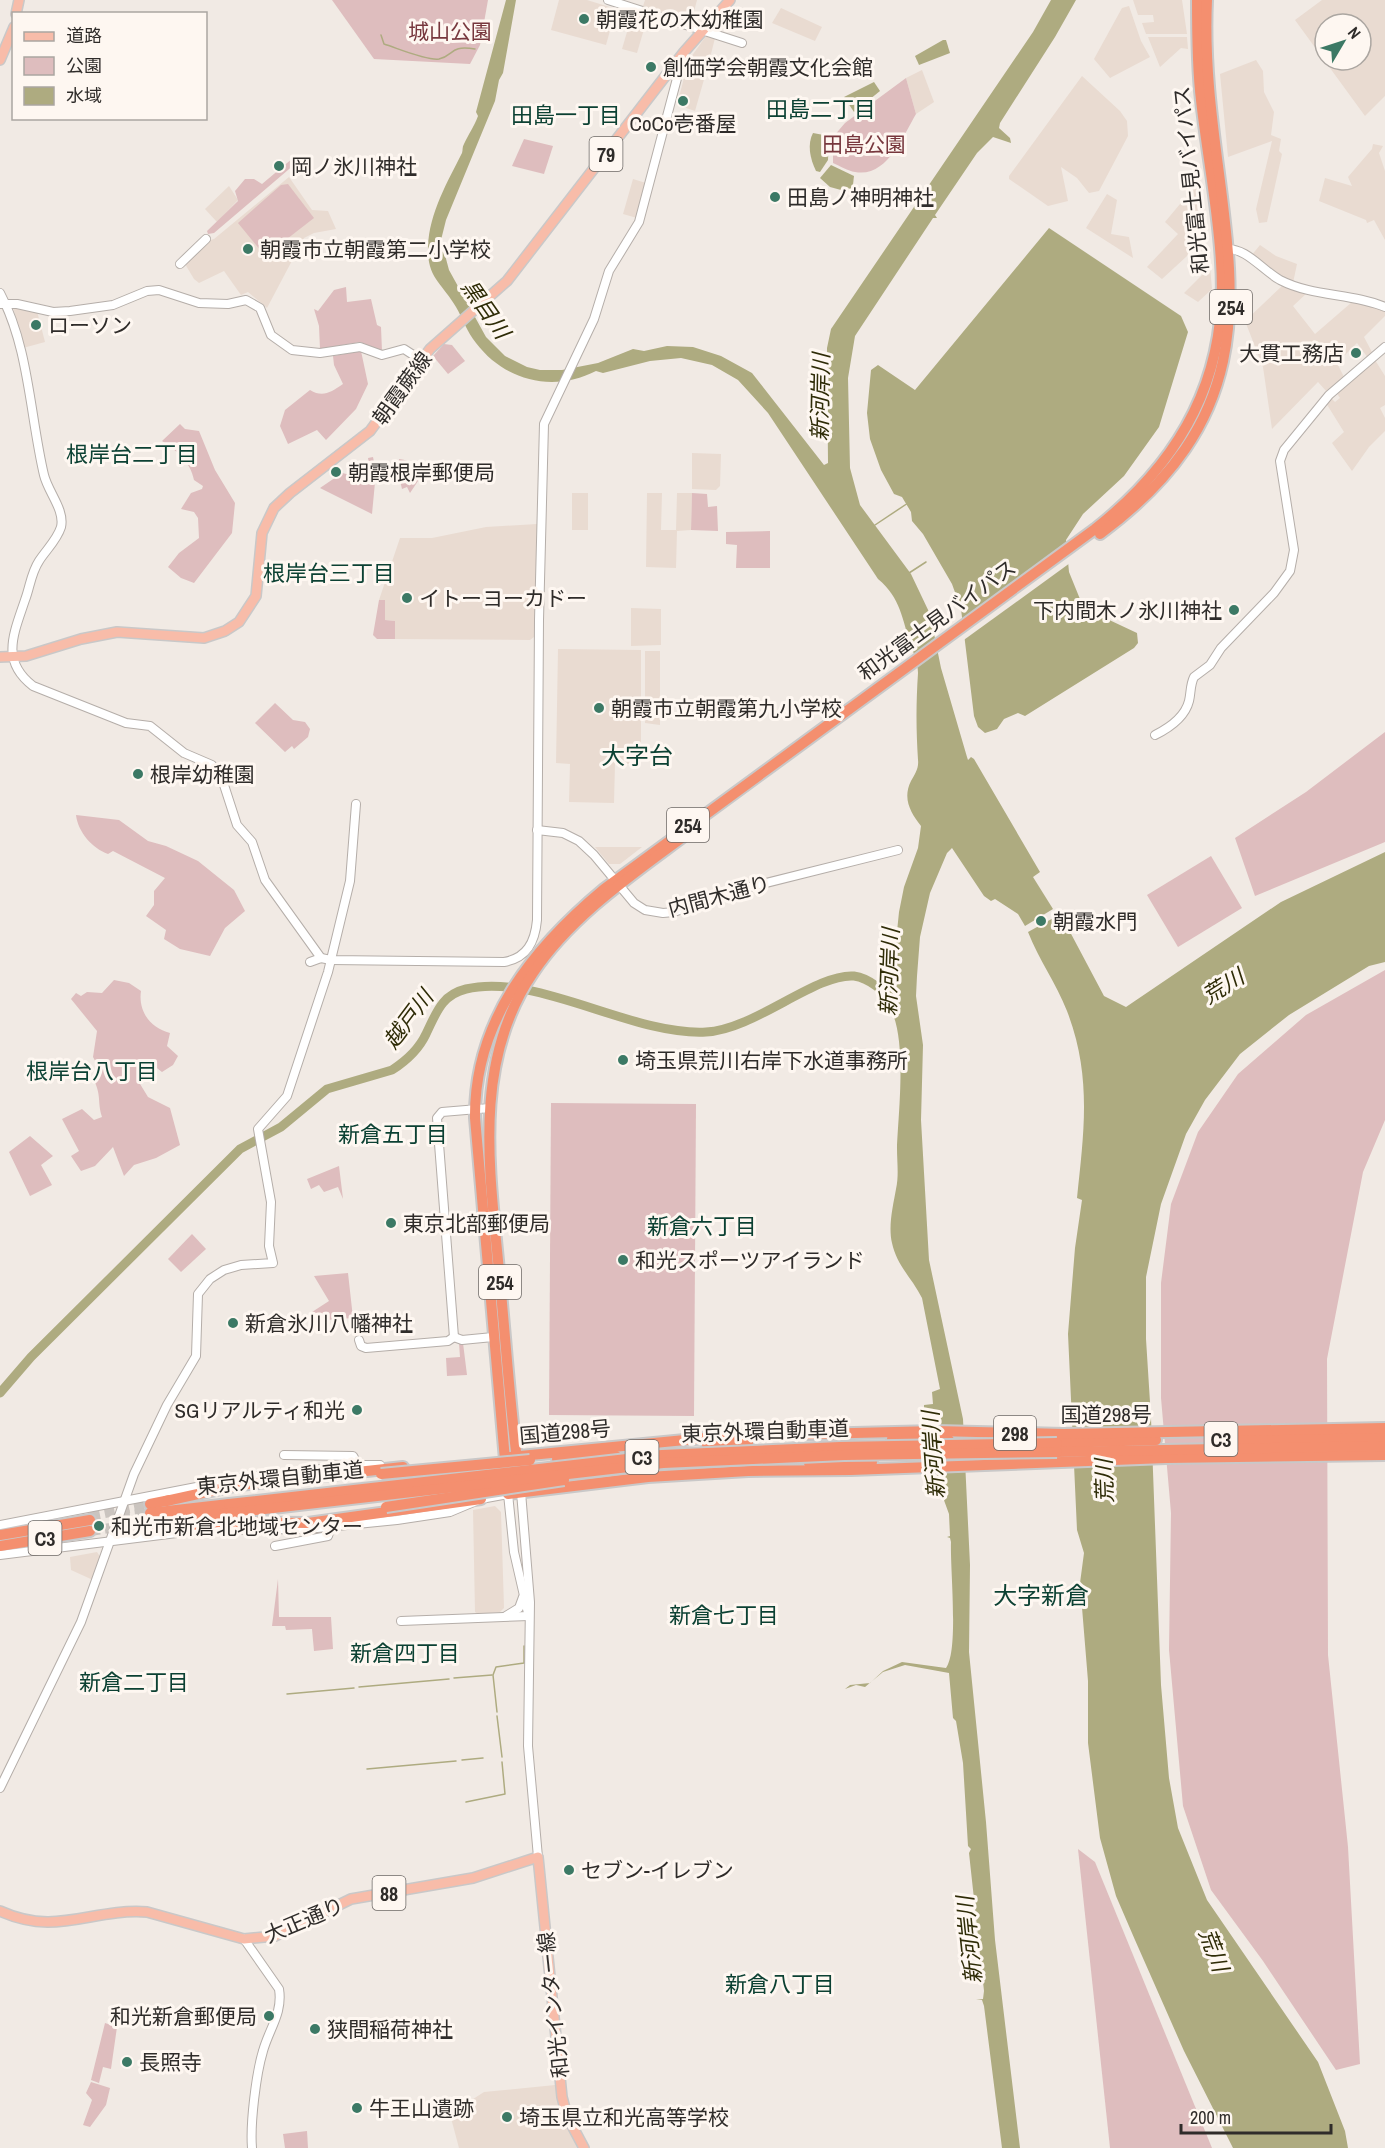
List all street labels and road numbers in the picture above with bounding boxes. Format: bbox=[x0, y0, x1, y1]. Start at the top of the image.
street label: 和光富士見バイパス bbox=[1167, 85, 1215, 275]
road number: 79 bbox=[590, 137, 622, 171]
road number: 254 bbox=[1210, 290, 1252, 324]
street label: 朝霞蕨線 bbox=[366, 345, 438, 431]
street label: 和光富士見バイパス bbox=[852, 553, 1022, 687]
road number: 254 bbox=[667, 808, 709, 842]
street label: 内間木通り bbox=[665, 868, 773, 924]
road number: 254 bbox=[479, 1265, 521, 1299]
street label: 国道298号 bbox=[1060, 1400, 1152, 1429]
street label: 国道298号 bbox=[518, 1414, 612, 1450]
street label: 東京外環自動車道 bbox=[681, 1414, 849, 1448]
road number: 298 bbox=[994, 1416, 1036, 1450]
road number: C3 bbox=[1204, 1422, 1238, 1456]
road number: C3 bbox=[626, 1440, 658, 1474]
street label: 東京外環自動車道 bbox=[195, 1455, 365, 1501]
road number: C3 bbox=[28, 1521, 62, 1555]
road number: 88 bbox=[372, 1876, 406, 1910]
street label: 大正通り bbox=[260, 1890, 348, 1950]
street label: 和光インター線 bbox=[531, 1930, 575, 2080]

